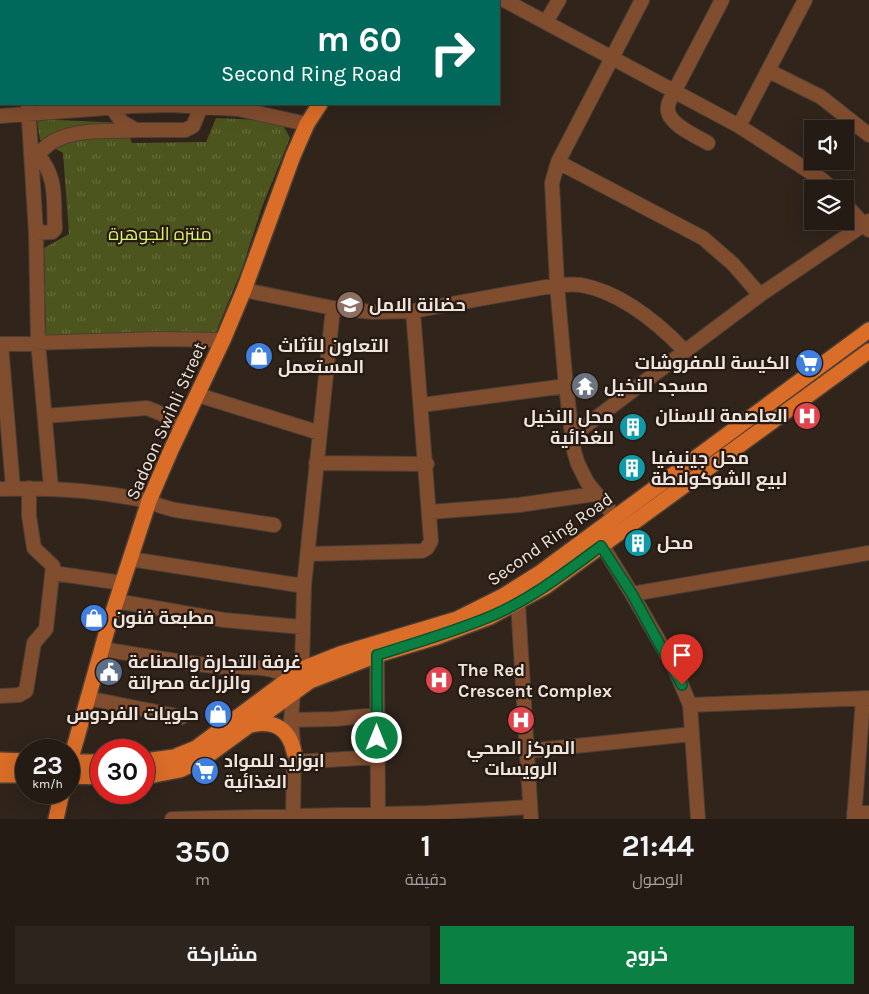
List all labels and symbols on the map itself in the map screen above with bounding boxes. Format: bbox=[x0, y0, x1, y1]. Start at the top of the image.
park label: منتزه الجوهرة bbox=[108, 223, 212, 245]
school or university icon: حضانة الامل bbox=[335, 290, 365, 320]
place label: حضانة الامل bbox=[369, 294, 466, 316]
place label: التعاون للأثاث المستعمل bbox=[278, 335, 389, 378]
street label: Sadoon Swihli Street bbox=[121, 338, 211, 503]
shop icon: التعاون للأثاث المستعمل bbox=[244, 341, 274, 371]
supermarket icon: الكيسة للمفروشات bbox=[794, 348, 824, 378]
place label: الكيسة للمفروشات bbox=[635, 352, 790, 374]
temple icon: مسجد النخيل bbox=[570, 371, 600, 401]
place label: مسجد النخيل bbox=[604, 375, 708, 397]
hospital icon: العاصمة للاسنان bbox=[792, 401, 822, 431]
place label: العاصمة للاسنان bbox=[655, 405, 788, 427]
place label: محل النخيل للغذائية bbox=[524, 406, 614, 449]
building icon: محل النخيل للغذائية bbox=[618, 412, 648, 442]
place label: محل جينيفيا لبيع الشوكولاطة bbox=[651, 447, 787, 491]
building icon: محل جينيفيا لبيع الشوكولاطة bbox=[617, 453, 647, 483]
street label: Second Ring Road bbox=[483, 487, 617, 591]
building icon: محل bbox=[623, 528, 653, 558]
place label: محل bbox=[657, 532, 693, 554]
shop icon: مطبعة فنون bbox=[79, 603, 109, 633]
place label: مطبعة فنون bbox=[113, 607, 215, 629]
pin bbox=[661, 634, 703, 685]
place label: غرفة التجارة والصناعة والزراعة مصراتة bbox=[128, 651, 301, 694]
public building icon: غرفة التجارة والصناعة والزراعة مصراتة bbox=[94, 657, 124, 687]
place label: The Red Crescent Complex bbox=[458, 659, 612, 702]
hospital icon: The Red Crescent Complex bbox=[424, 665, 454, 695]
shop icon: حلويات الفردوس bbox=[203, 699, 233, 729]
place label: حلويات الفردوس bbox=[67, 703, 199, 725]
hospital icon: المركز الصحي الرويسات bbox=[506, 705, 536, 735]
position arrow bbox=[350, 711, 402, 763]
place label: المركز الصحي الرويسات bbox=[467, 737, 575, 780]
speed limit sign: 30 bbox=[90, 739, 155, 804]
place label: ابوزيد للمواد الغذائية bbox=[224, 750, 325, 793]
supermarket icon: ابوزيد للمواد الغذائية bbox=[190, 756, 220, 786]

